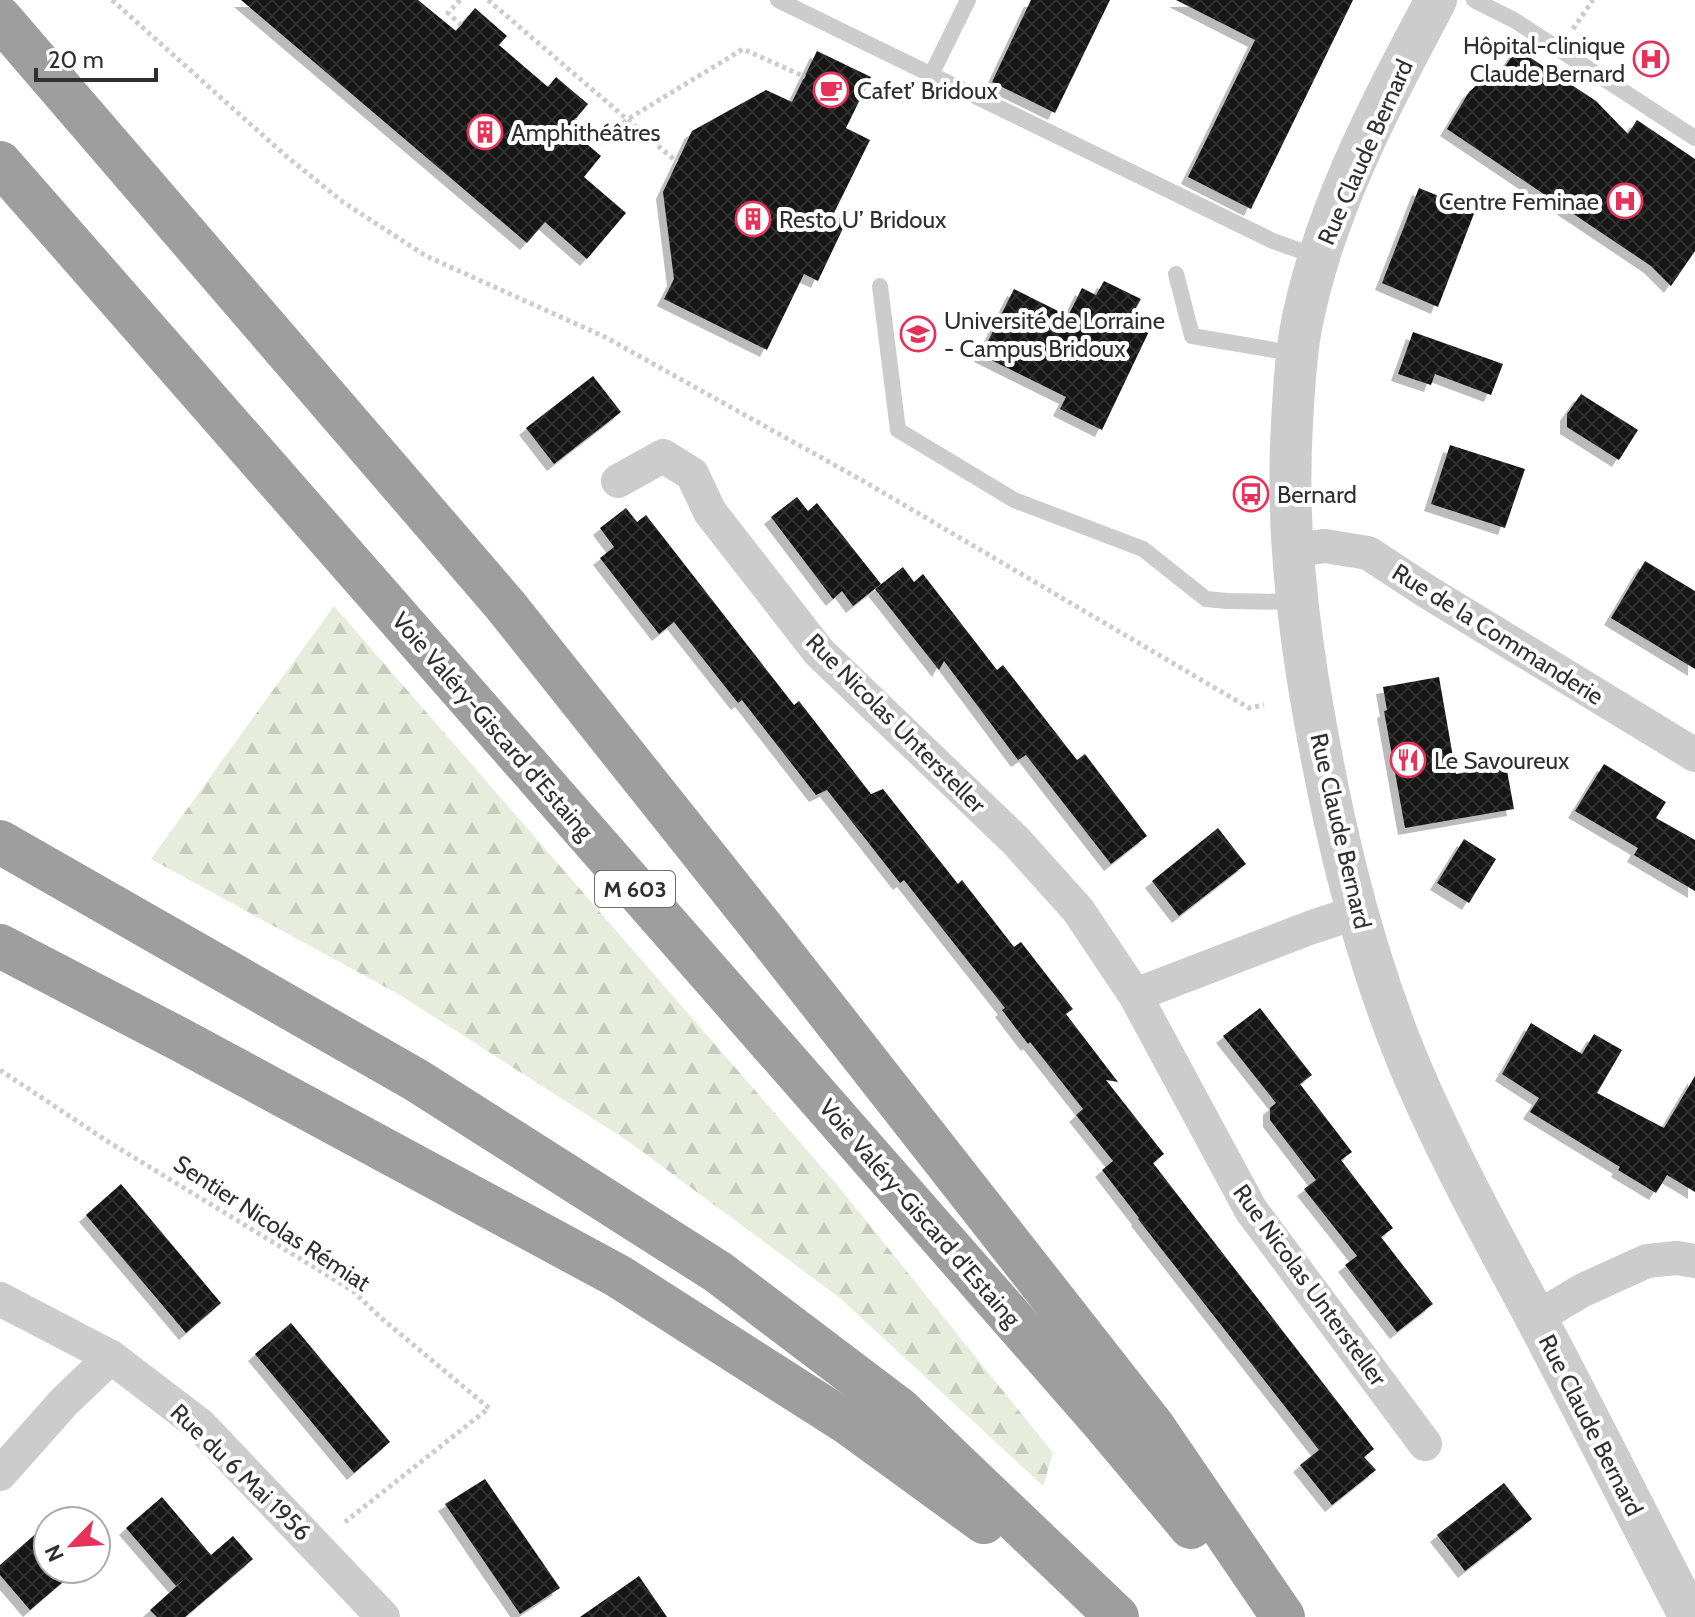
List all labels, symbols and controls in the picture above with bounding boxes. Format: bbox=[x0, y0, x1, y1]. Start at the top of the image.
place label: Hôpital-clinique Claude Bernard bbox=[1463, 31, 1625, 88]
scale bar bbox=[36, 32, 156, 82]
hospital icon: Hôpital-clinique Claude Bernard bbox=[1632, 40, 1670, 78]
text: 20 m bbox=[48, 45, 104, 74]
street label: Rue Claude Bernard bbox=[1311, 55, 1419, 249]
cafe icon: Cafet’ Bridoux bbox=[812, 71, 850, 109]
place label: Cafet’ Bridoux bbox=[857, 76, 999, 105]
building icon: Amphithéâtres bbox=[466, 113, 504, 151]
place label: Amphithéâtres bbox=[511, 118, 661, 147]
hospital icon: Centre Feminae bbox=[1606, 182, 1644, 220]
place label: Centre Feminae bbox=[1439, 187, 1599, 216]
building icon: Resto U’ Bridoux bbox=[734, 200, 772, 238]
place label: Resto U’ Bridoux bbox=[779, 205, 947, 234]
place label: Université de Lorraine - Campus Bridoux bbox=[944, 306, 1165, 363]
school or university icon: Université de Lorraine - Campus Bridoux bbox=[899, 315, 937, 353]
bus stop icon: Bernard bbox=[1232, 475, 1270, 513]
place label: Bernard bbox=[1277, 480, 1357, 509]
street label: Rue de la Commanderie bbox=[1387, 557, 1609, 711]
street label: Voie Valéry-Giscard d'Estaing bbox=[386, 606, 600, 847]
street label: Rue Nicolas Untersteller bbox=[800, 627, 992, 819]
street label: Rue Claude Bernard bbox=[1304, 730, 1378, 932]
restaurant icon: Le Savoureux bbox=[1389, 741, 1427, 779]
place label: Le Savoureux bbox=[1434, 746, 1570, 775]
road number: M 603 bbox=[595, 871, 675, 907]
street label: Voie Valéry-Giscard d'Estaing bbox=[813, 1093, 1027, 1334]
street label: Sentier Nicolas Rémiat bbox=[168, 1149, 376, 1297]
street label: Rue Nicolas Untersteller bbox=[1227, 1179, 1393, 1392]
street label: Rue Claude Bernard bbox=[1533, 1329, 1649, 1521]
street label: Rue du 6 Mai 1956 bbox=[165, 1398, 317, 1546]
north arrow bbox=[32, 1505, 112, 1585]
text: N bbox=[39, 1540, 70, 1566]

